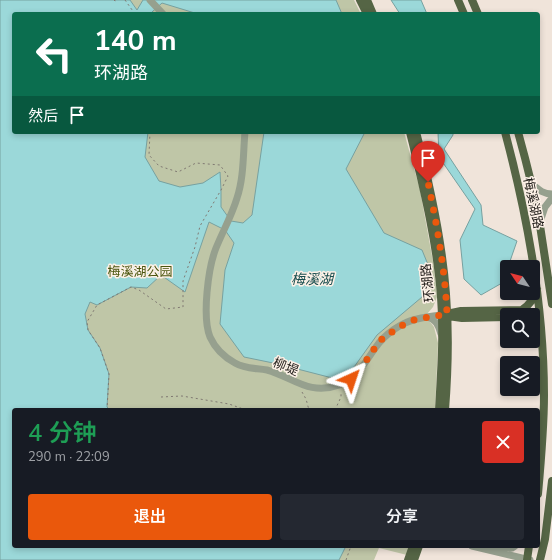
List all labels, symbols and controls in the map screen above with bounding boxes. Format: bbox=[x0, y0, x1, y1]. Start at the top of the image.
text: 140 m bbox=[94, 22, 177, 60]
icon: left bbox=[28, 28, 80, 80]
text: 环湖路 bbox=[94, 61, 148, 85]
icon: arrive bbox=[66, 104, 88, 126]
text: 然后 bbox=[28, 106, 58, 126]
pin bbox=[411, 141, 445, 182]
icon: arrive bbox=[417, 147, 439, 169]
street label: 梅溪湖路 bbox=[519, 176, 547, 231]
north arrow bbox=[500, 260, 540, 300]
map controls bbox=[500, 260, 540, 396]
park label: 梅溪湖公园 bbox=[107, 263, 173, 281]
street label: 环湖路 bbox=[417, 263, 439, 303]
water label: 梅溪湖 bbox=[291, 270, 335, 289]
button: search bbox=[500, 308, 540, 348]
street label: 柳堤 bbox=[270, 354, 301, 380]
button: layers bbox=[500, 356, 540, 396]
position arrow bbox=[330, 358, 372, 400]
text: 4 分钟 bbox=[28, 417, 97, 449]
button: close bbox=[482, 421, 524, 463]
text: 290 m · 22:09 bbox=[28, 448, 110, 466]
button: 退出 bbox=[28, 494, 272, 540]
button: 分享 bbox=[280, 494, 524, 540]

